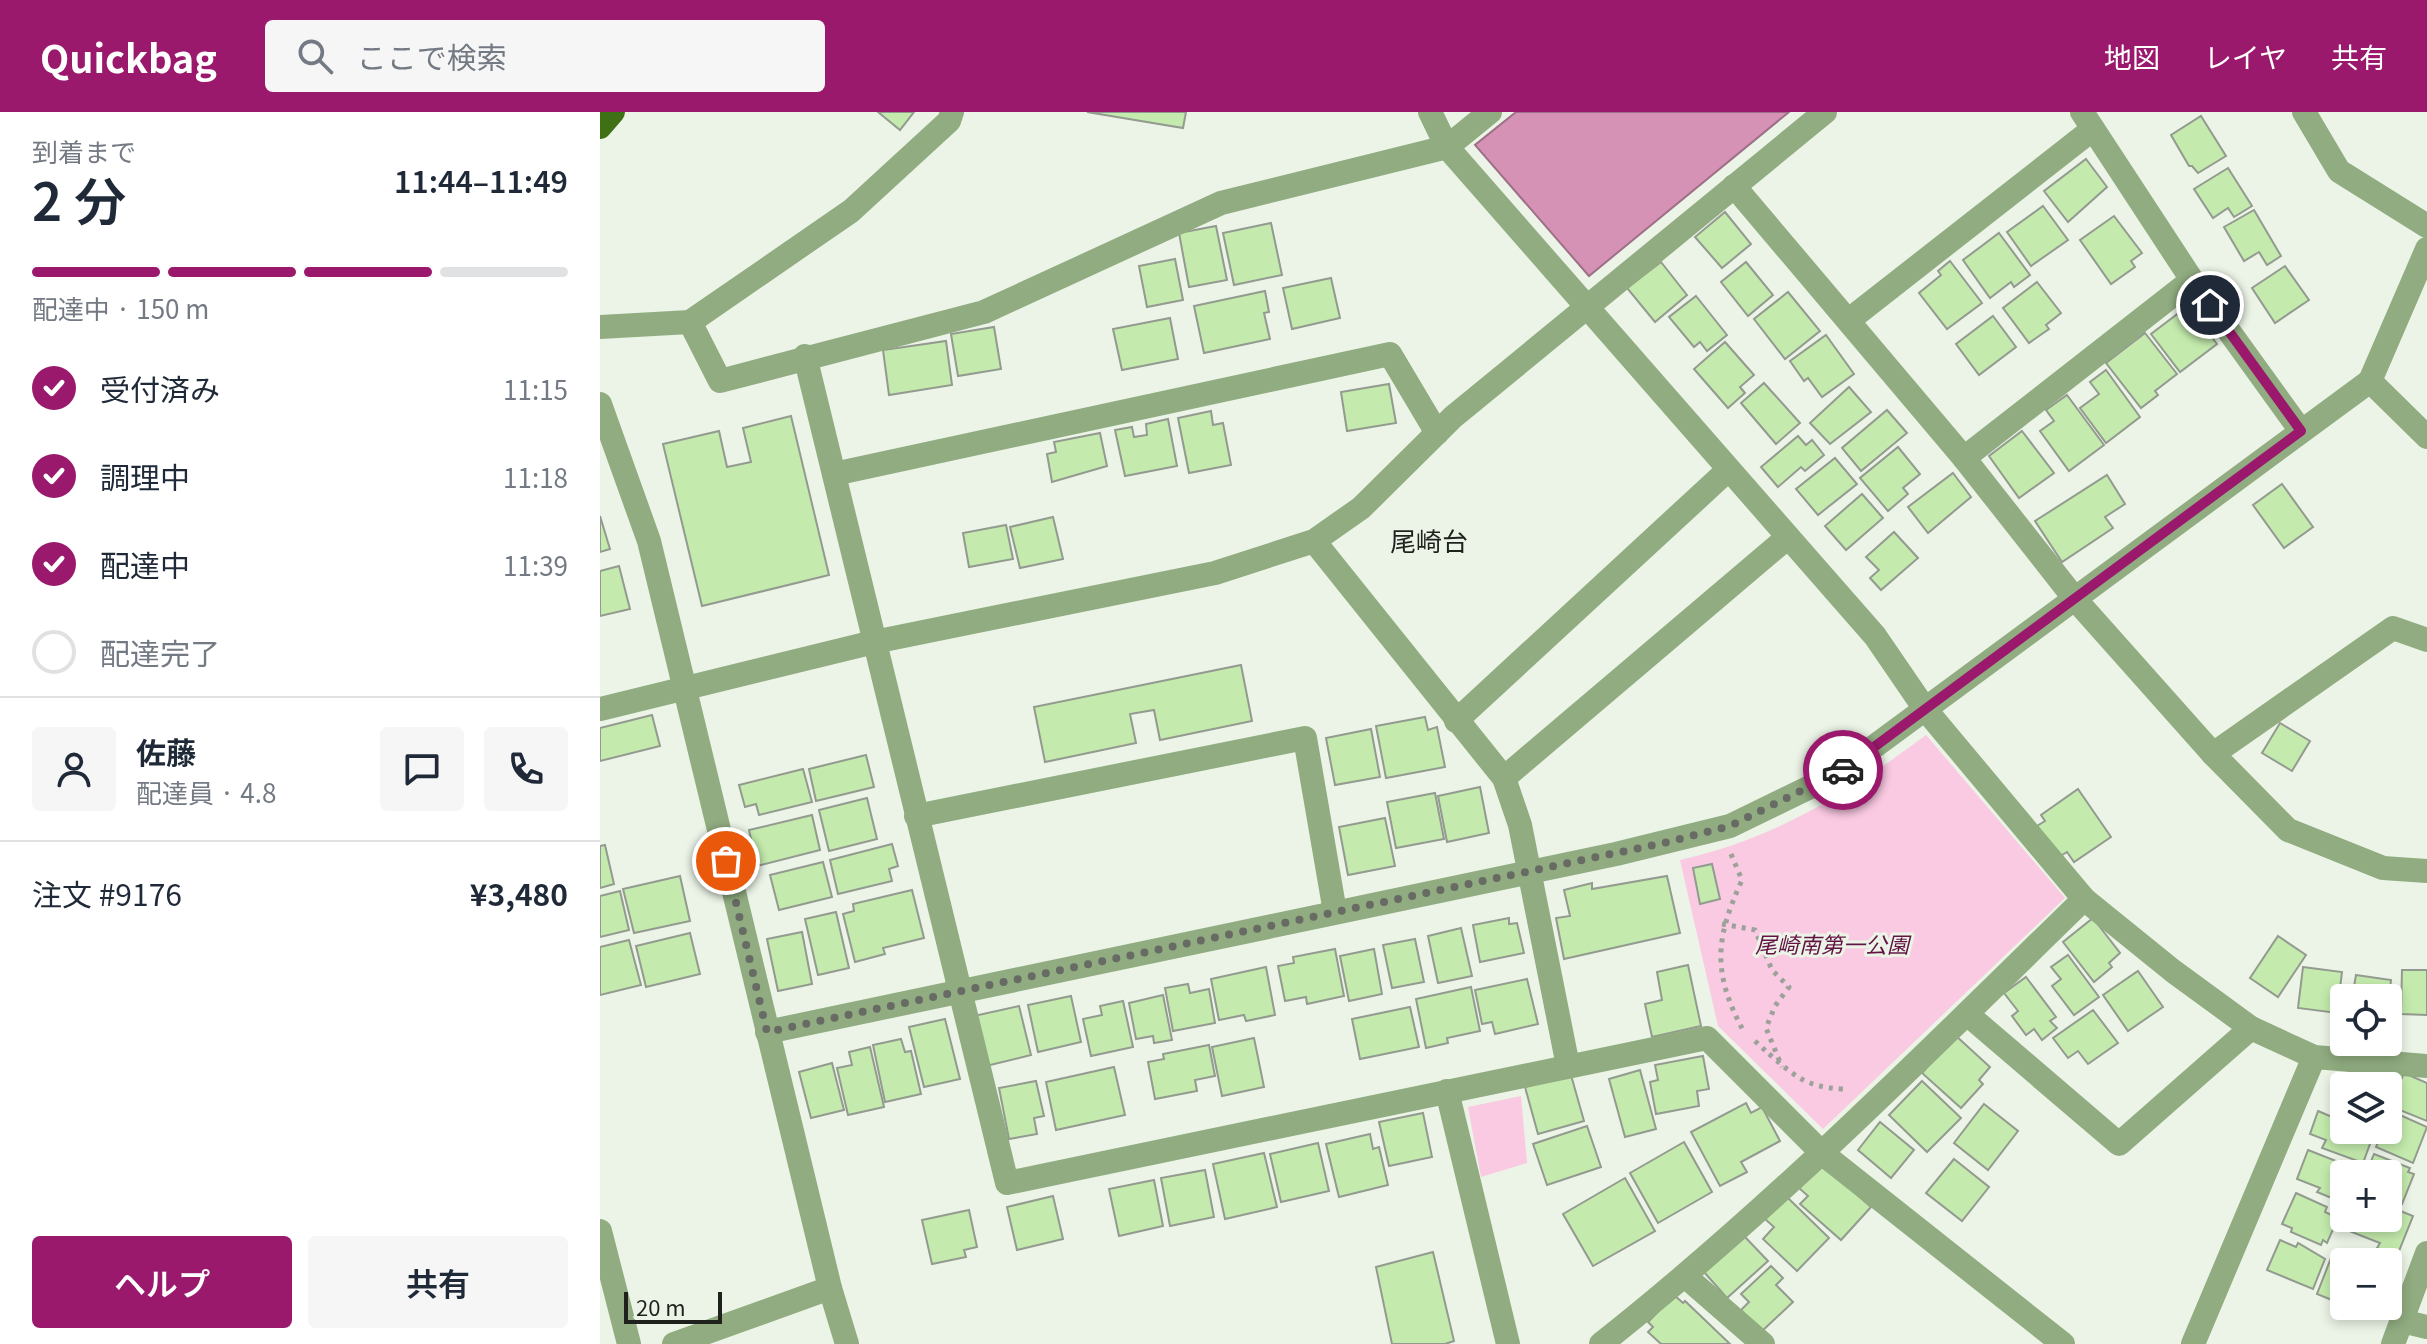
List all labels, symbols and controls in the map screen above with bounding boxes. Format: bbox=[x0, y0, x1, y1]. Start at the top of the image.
search box bbox=[265, 20, 825, 92]
text: Quickbag bbox=[40, 29, 217, 84]
icon: search bbox=[293, 34, 337, 78]
text: ここで検索 bbox=[357, 34, 507, 78]
text: 地図 bbox=[2104, 36, 2160, 76]
text: レイヤ bbox=[2204, 36, 2287, 76]
text: 共有 bbox=[2331, 36, 2387, 76]
text: 到着まで bbox=[32, 132, 136, 169]
text: 11:44–11:49 bbox=[394, 158, 568, 202]
text: 2 分 bbox=[32, 161, 126, 236]
pin bbox=[2176, 271, 2244, 339]
icon: home bbox=[2188, 283, 2232, 327]
text: 配達中 · 150 m bbox=[32, 289, 209, 326]
icon: check bbox=[32, 366, 76, 410]
text: 受付済み bbox=[100, 366, 220, 410]
text: 11:15 bbox=[503, 370, 568, 407]
icon: check bbox=[32, 454, 76, 498]
text: 調理中 bbox=[100, 454, 190, 498]
text: 11:18 bbox=[503, 458, 568, 495]
district label: 尾崎台 bbox=[1390, 521, 1468, 558]
icon: check bbox=[32, 542, 76, 586]
text: 配達中 bbox=[100, 542, 190, 586]
text: 11:39 bbox=[503, 546, 568, 583]
text: 配達完了 bbox=[100, 630, 220, 674]
button: person bbox=[32, 727, 116, 811]
button: chat bbox=[380, 727, 464, 811]
button: phone bbox=[484, 727, 568, 811]
text: 佐藤 bbox=[136, 729, 196, 773]
courier bbox=[1803, 730, 1883, 810]
icon: car bbox=[1821, 748, 1865, 792]
text: 配達員 · 4.8 bbox=[136, 773, 276, 810]
pin bbox=[692, 827, 760, 895]
icon: bag bbox=[704, 839, 748, 883]
text: 注文 #9176 bbox=[32, 871, 182, 915]
text: ¥3,480 bbox=[470, 871, 568, 915]
park label: 尾崎南第一公園 bbox=[1755, 927, 1912, 959]
map controls bbox=[2330, 984, 2402, 1320]
button: locate bbox=[2330, 984, 2402, 1056]
button: layers bbox=[2330, 1072, 2402, 1144]
button: + bbox=[2330, 1160, 2402, 1232]
button: ヘルプ bbox=[32, 1236, 292, 1328]
button: 共有 bbox=[308, 1236, 568, 1328]
button: − bbox=[2330, 1248, 2402, 1320]
scale bar bbox=[624, 1288, 722, 1324]
text: 20 m bbox=[636, 1290, 686, 1322]

